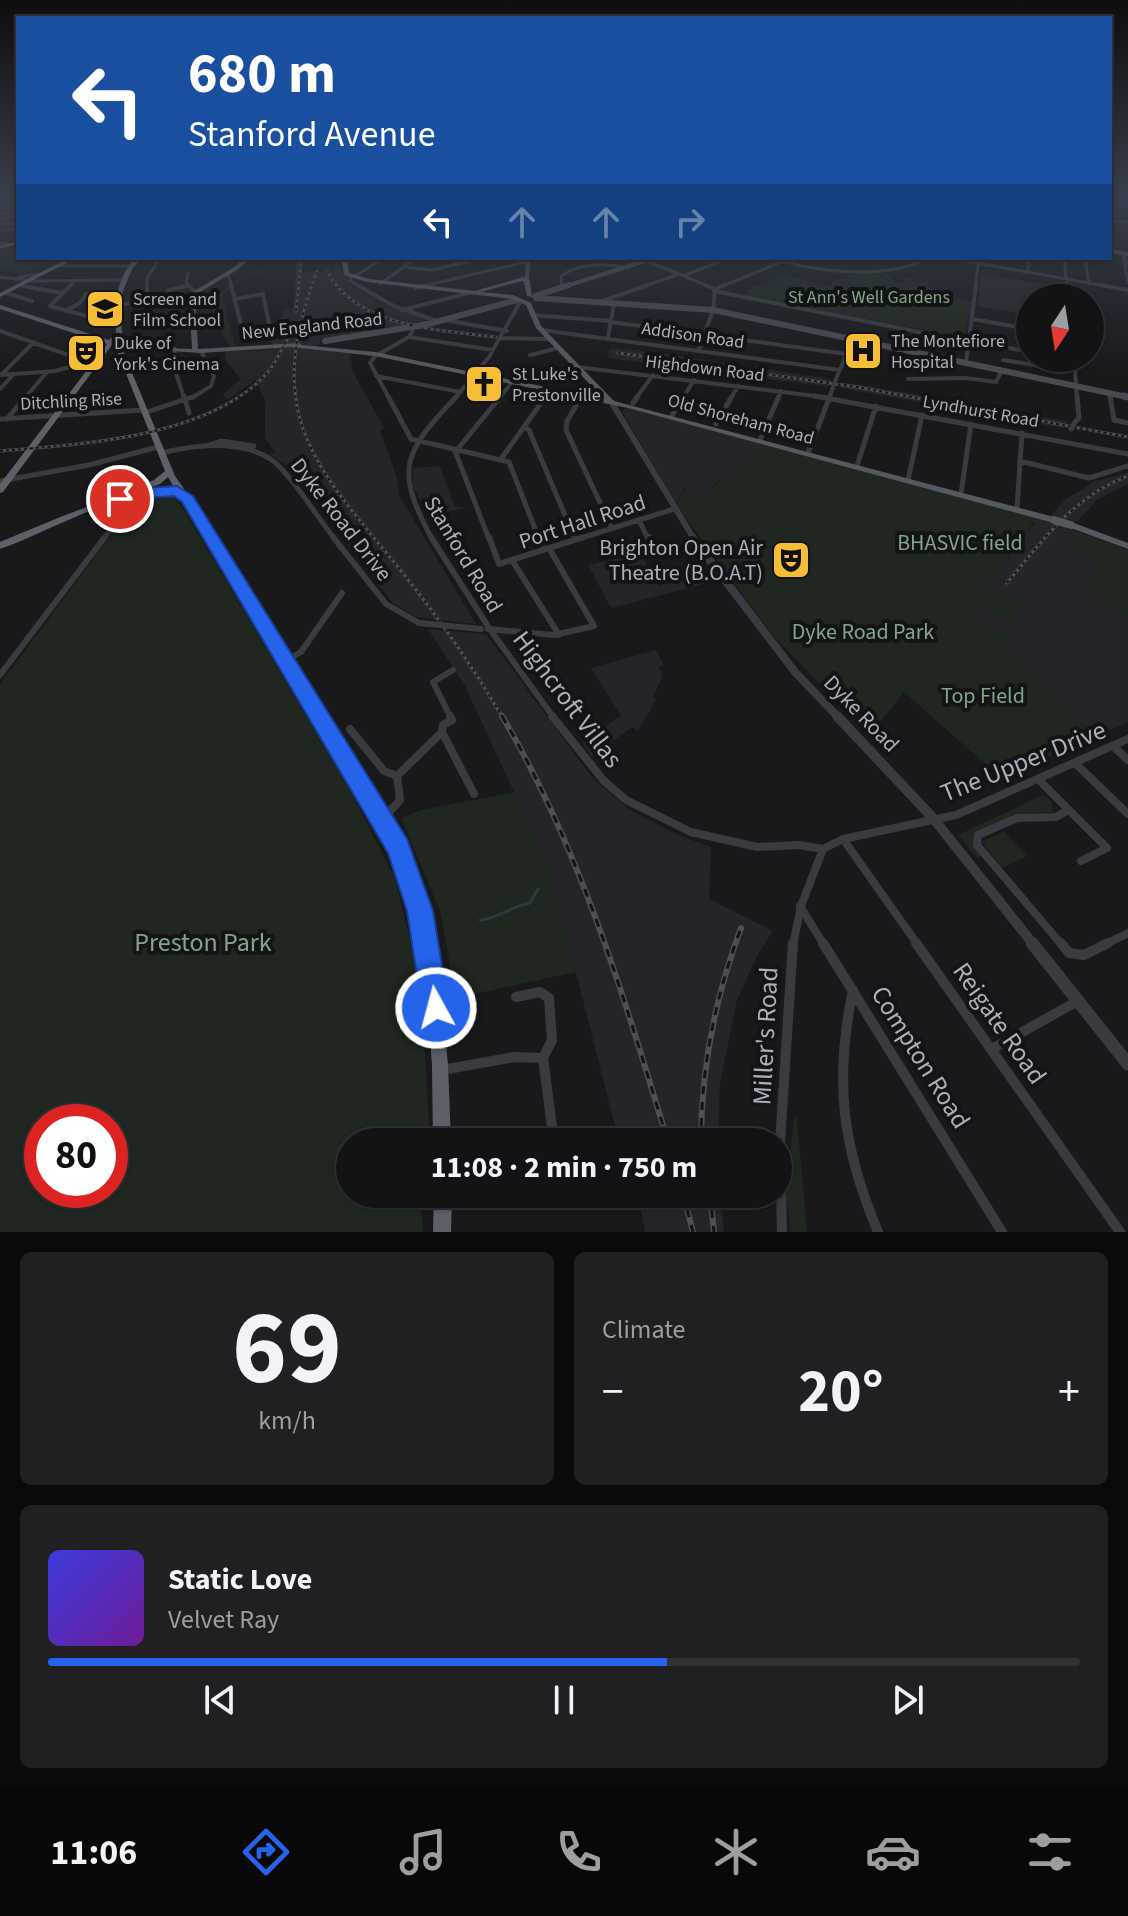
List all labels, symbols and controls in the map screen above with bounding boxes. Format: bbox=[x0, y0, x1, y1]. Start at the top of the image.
text: 680 m bbox=[188, 35, 336, 114]
icon: left bbox=[56, 48, 160, 152]
text: Stanford Avenue bbox=[188, 109, 436, 160]
icon: left bbox=[416, 200, 460, 244]
icon: ahead bbox=[500, 200, 544, 244]
icon: ahead bbox=[584, 200, 628, 244]
icon: right bbox=[668, 200, 712, 244]
north arrow bbox=[1016, 284, 1104, 372]
map controls bbox=[1016, 284, 1104, 372]
park label: St Ann's Well Gardens bbox=[788, 285, 950, 310]
place label: Screen and Film School bbox=[133, 287, 221, 333]
school or university icon: Screen and Film School bbox=[84, 288, 126, 330]
street label: New England Road bbox=[240, 307, 384, 346]
street label: Addison Road bbox=[640, 316, 746, 355]
place label: The Montefiore Hospital bbox=[891, 329, 1005, 375]
hospital icon: The Montefiore Hospital bbox=[842, 330, 884, 372]
place label: Duke of York's Cinema bbox=[113, 331, 219, 377]
theatre icon: Duke of York's Cinema bbox=[65, 332, 107, 374]
street label: Highdown Road bbox=[644, 349, 766, 388]
place label: St Luke's Prestonville bbox=[512, 362, 601, 408]
church icon: St Luke's Prestonville bbox=[463, 363, 505, 405]
street label: Ditchling Rise bbox=[19, 386, 123, 417]
street label: Old Shoreham Road bbox=[665, 388, 817, 451]
street label: Lyndhurst Road bbox=[921, 389, 1041, 434]
street label: Dyke Road Drive bbox=[283, 451, 400, 588]
pin bbox=[86, 465, 154, 533]
icon: arrive bbox=[98, 477, 142, 521]
street label: Port Hall Road bbox=[515, 486, 650, 558]
street label: Stanford Road bbox=[416, 490, 511, 619]
park label: BHASVIC field bbox=[897, 527, 1023, 559]
place label: Brighton Open Air Theatre (B.O.A.T) bbox=[599, 532, 763, 589]
theatre icon: Brighton Open Air Theatre (B.O.A.T) bbox=[770, 539, 812, 581]
park label: Dyke Road Park bbox=[792, 616, 934, 648]
street label: Highcroft Villas bbox=[504, 623, 631, 776]
street label: Dyke Road bbox=[816, 668, 906, 760]
park label: Top Field bbox=[941, 680, 1025, 712]
street label: The Upper Drive bbox=[935, 711, 1111, 811]
park label: Preston Park bbox=[134, 924, 272, 961]
street label: Reigate Road bbox=[944, 955, 1055, 1092]
position arrow bbox=[394, 966, 478, 1050]
street label: Miller's Road bbox=[743, 966, 788, 1106]
street label: Compton Road bbox=[862, 979, 979, 1136]
speed limit sign: 80 bbox=[24, 1104, 128, 1208]
text: 11:08 · 2 min · 750 m bbox=[431, 1146, 697, 1189]
text: 69 bbox=[232, 1276, 342, 1424]
text: Climate bbox=[602, 1311, 686, 1348]
text: 20° bbox=[798, 1350, 884, 1435]
text: − bbox=[602, 1361, 624, 1424]
text: + bbox=[1058, 1361, 1080, 1424]
text: km/h bbox=[258, 1402, 316, 1439]
text: Static Love bbox=[168, 1558, 312, 1601]
text: Velvet Ray bbox=[168, 1601, 279, 1638]
icon: previous bbox=[198, 1678, 242, 1722]
icon: pause bbox=[542, 1678, 586, 1722]
icon: next bbox=[886, 1678, 930, 1722]
icon: directions bbox=[238, 1824, 294, 1880]
icon: music bbox=[395, 1824, 451, 1880]
icon: phone bbox=[551, 1824, 607, 1880]
icon: climate bbox=[708, 1824, 764, 1880]
icon: car bbox=[865, 1824, 921, 1880]
icon: filters bbox=[1022, 1824, 1078, 1880]
text: 11:06 bbox=[50, 1827, 137, 1878]

